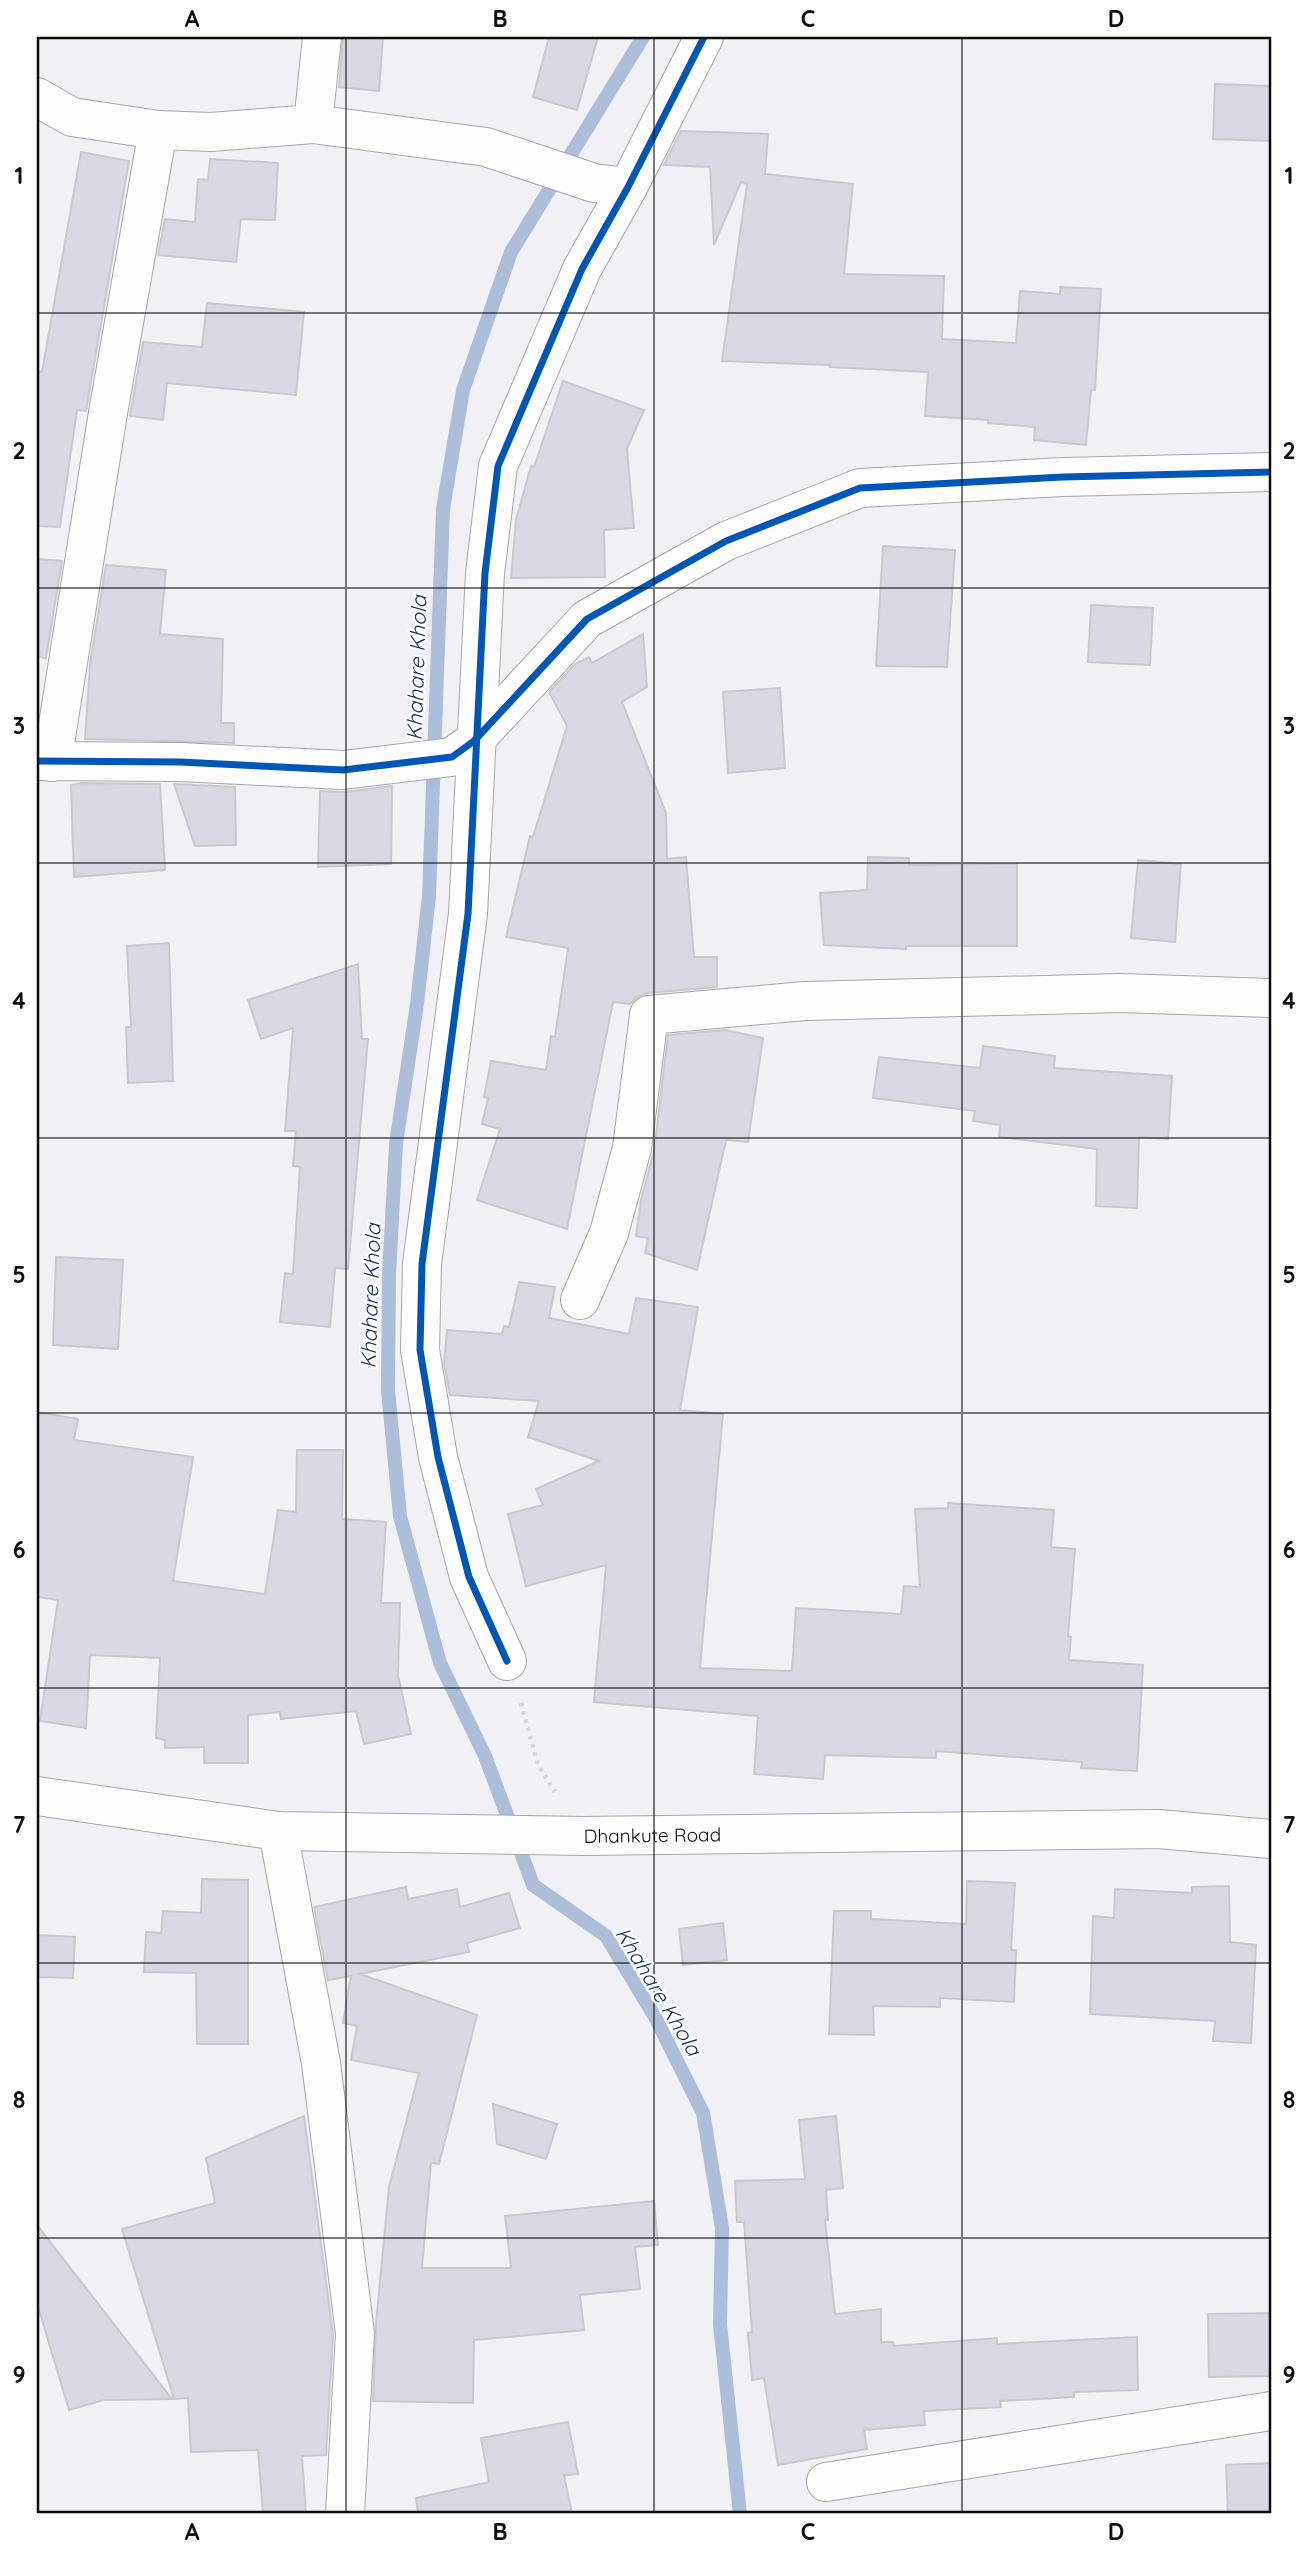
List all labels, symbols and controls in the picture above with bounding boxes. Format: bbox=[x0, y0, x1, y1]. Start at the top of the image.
text: A bbox=[185, 4, 200, 33]
text: B bbox=[492, 4, 508, 33]
text: C bbox=[801, 4, 815, 33]
text: D bbox=[1108, 4, 1124, 33]
text: 1 bbox=[15, 161, 23, 190]
text: 1 bbox=[1285, 161, 1293, 190]
text: 2 bbox=[12, 436, 26, 465]
text: 2 bbox=[1282, 436, 1296, 465]
water label: Khahare Khola bbox=[400, 594, 432, 741]
text: 3 bbox=[13, 711, 25, 740]
text: 3 bbox=[1283, 711, 1295, 740]
text: 4 bbox=[12, 986, 26, 1015]
text: 4 bbox=[1282, 986, 1296, 1015]
water label: Khahare Khola bbox=[354, 1222, 386, 1369]
text: 5 bbox=[12, 1260, 26, 1289]
text: 5 bbox=[1282, 1260, 1296, 1289]
text: 6 bbox=[13, 1535, 25, 1564]
text: 6 bbox=[1283, 1535, 1295, 1564]
text: 7 bbox=[13, 1810, 26, 1839]
text: 7 bbox=[1283, 1810, 1296, 1839]
street label: Dhankute Road bbox=[584, 1822, 721, 1848]
water label: Khahare Khola bbox=[611, 1922, 708, 2061]
text: 8 bbox=[13, 2085, 25, 2114]
text: 8 bbox=[1283, 2085, 1295, 2114]
text: 9 bbox=[12, 2360, 26, 2389]
text: 9 bbox=[1282, 2360, 1296, 2389]
text: A bbox=[185, 2517, 200, 2546]
text: B bbox=[492, 2517, 508, 2546]
text: C bbox=[801, 2517, 815, 2546]
text: D bbox=[1108, 2517, 1124, 2546]

